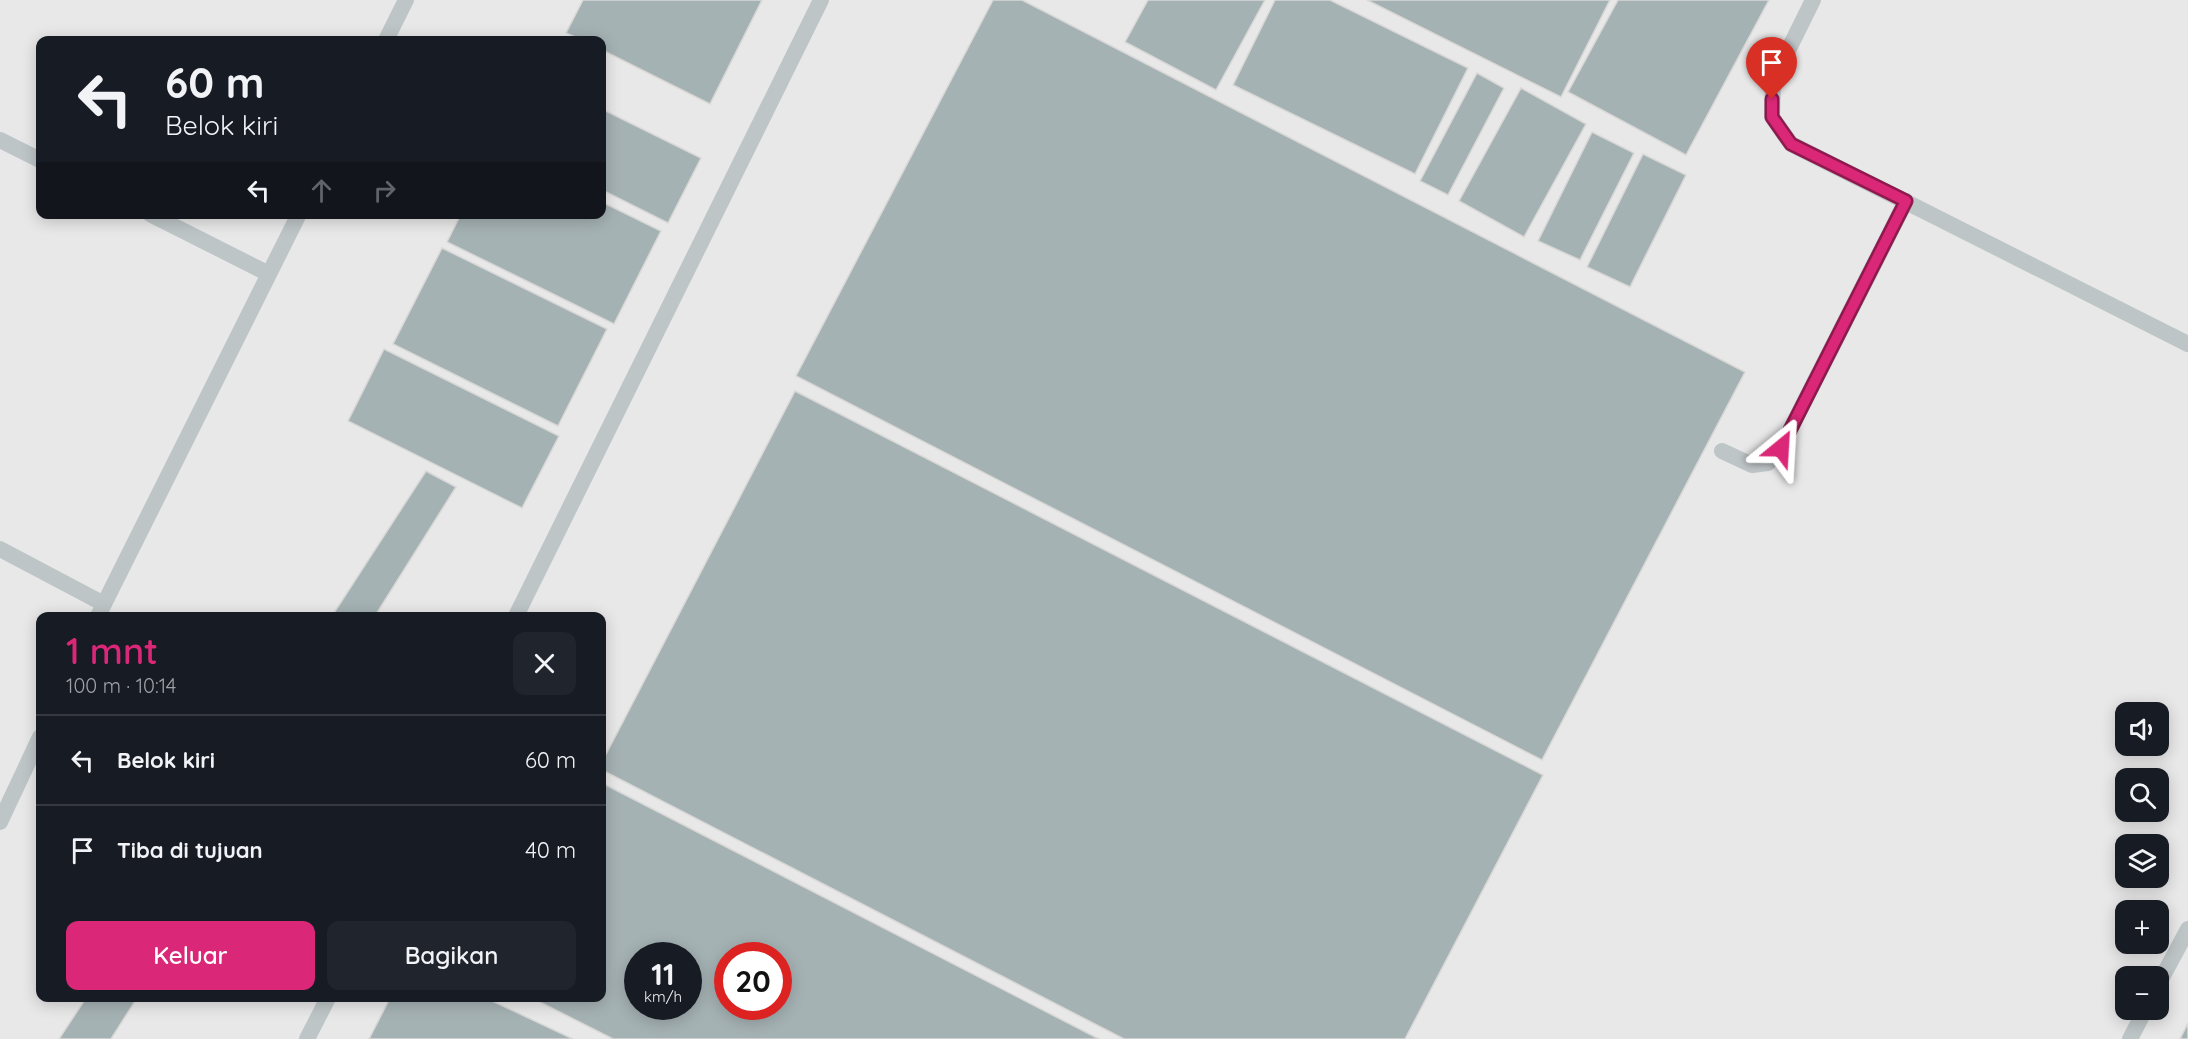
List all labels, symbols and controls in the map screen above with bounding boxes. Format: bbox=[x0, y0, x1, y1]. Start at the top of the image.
pin bbox=[1746, 37, 1797, 99]
icon: arrive bbox=[1755, 46, 1788, 79]
text: 60 m bbox=[165, 56, 265, 109]
icon: left bbox=[66, 60, 144, 138]
text: Belok kiri bbox=[165, 108, 278, 142]
icon: left bbox=[242, 174, 275, 207]
icon: ahead bbox=[305, 174, 338, 207]
icon: right bbox=[368, 174, 401, 207]
position arrow bbox=[1749, 416, 1813, 480]
text: 1 mnt bbox=[66, 628, 158, 673]
button: close bbox=[513, 632, 576, 695]
text: 100 m · 10:14 bbox=[66, 673, 176, 698]
map controls bbox=[2115, 702, 2169, 1020]
button: sound bbox=[2115, 702, 2169, 756]
icon: left bbox=[66, 744, 99, 777]
text: Belok kiri bbox=[117, 746, 215, 774]
text: 60 m bbox=[525, 746, 576, 774]
button: search bbox=[2115, 768, 2169, 822]
icon: arrive bbox=[66, 834, 99, 867]
button: layers bbox=[2115, 834, 2169, 888]
text: Tiba di tujuan bbox=[117, 836, 263, 864]
text: 40 m bbox=[525, 836, 576, 864]
button: + bbox=[2115, 900, 2169, 954]
button: Keluar bbox=[66, 921, 315, 990]
button: Bagikan bbox=[327, 921, 576, 990]
speed limit sign: 20 bbox=[714, 942, 792, 1020]
text: 11 bbox=[651, 955, 675, 993]
button: − bbox=[2115, 966, 2169, 1020]
text: km/h bbox=[644, 987, 682, 1006]

